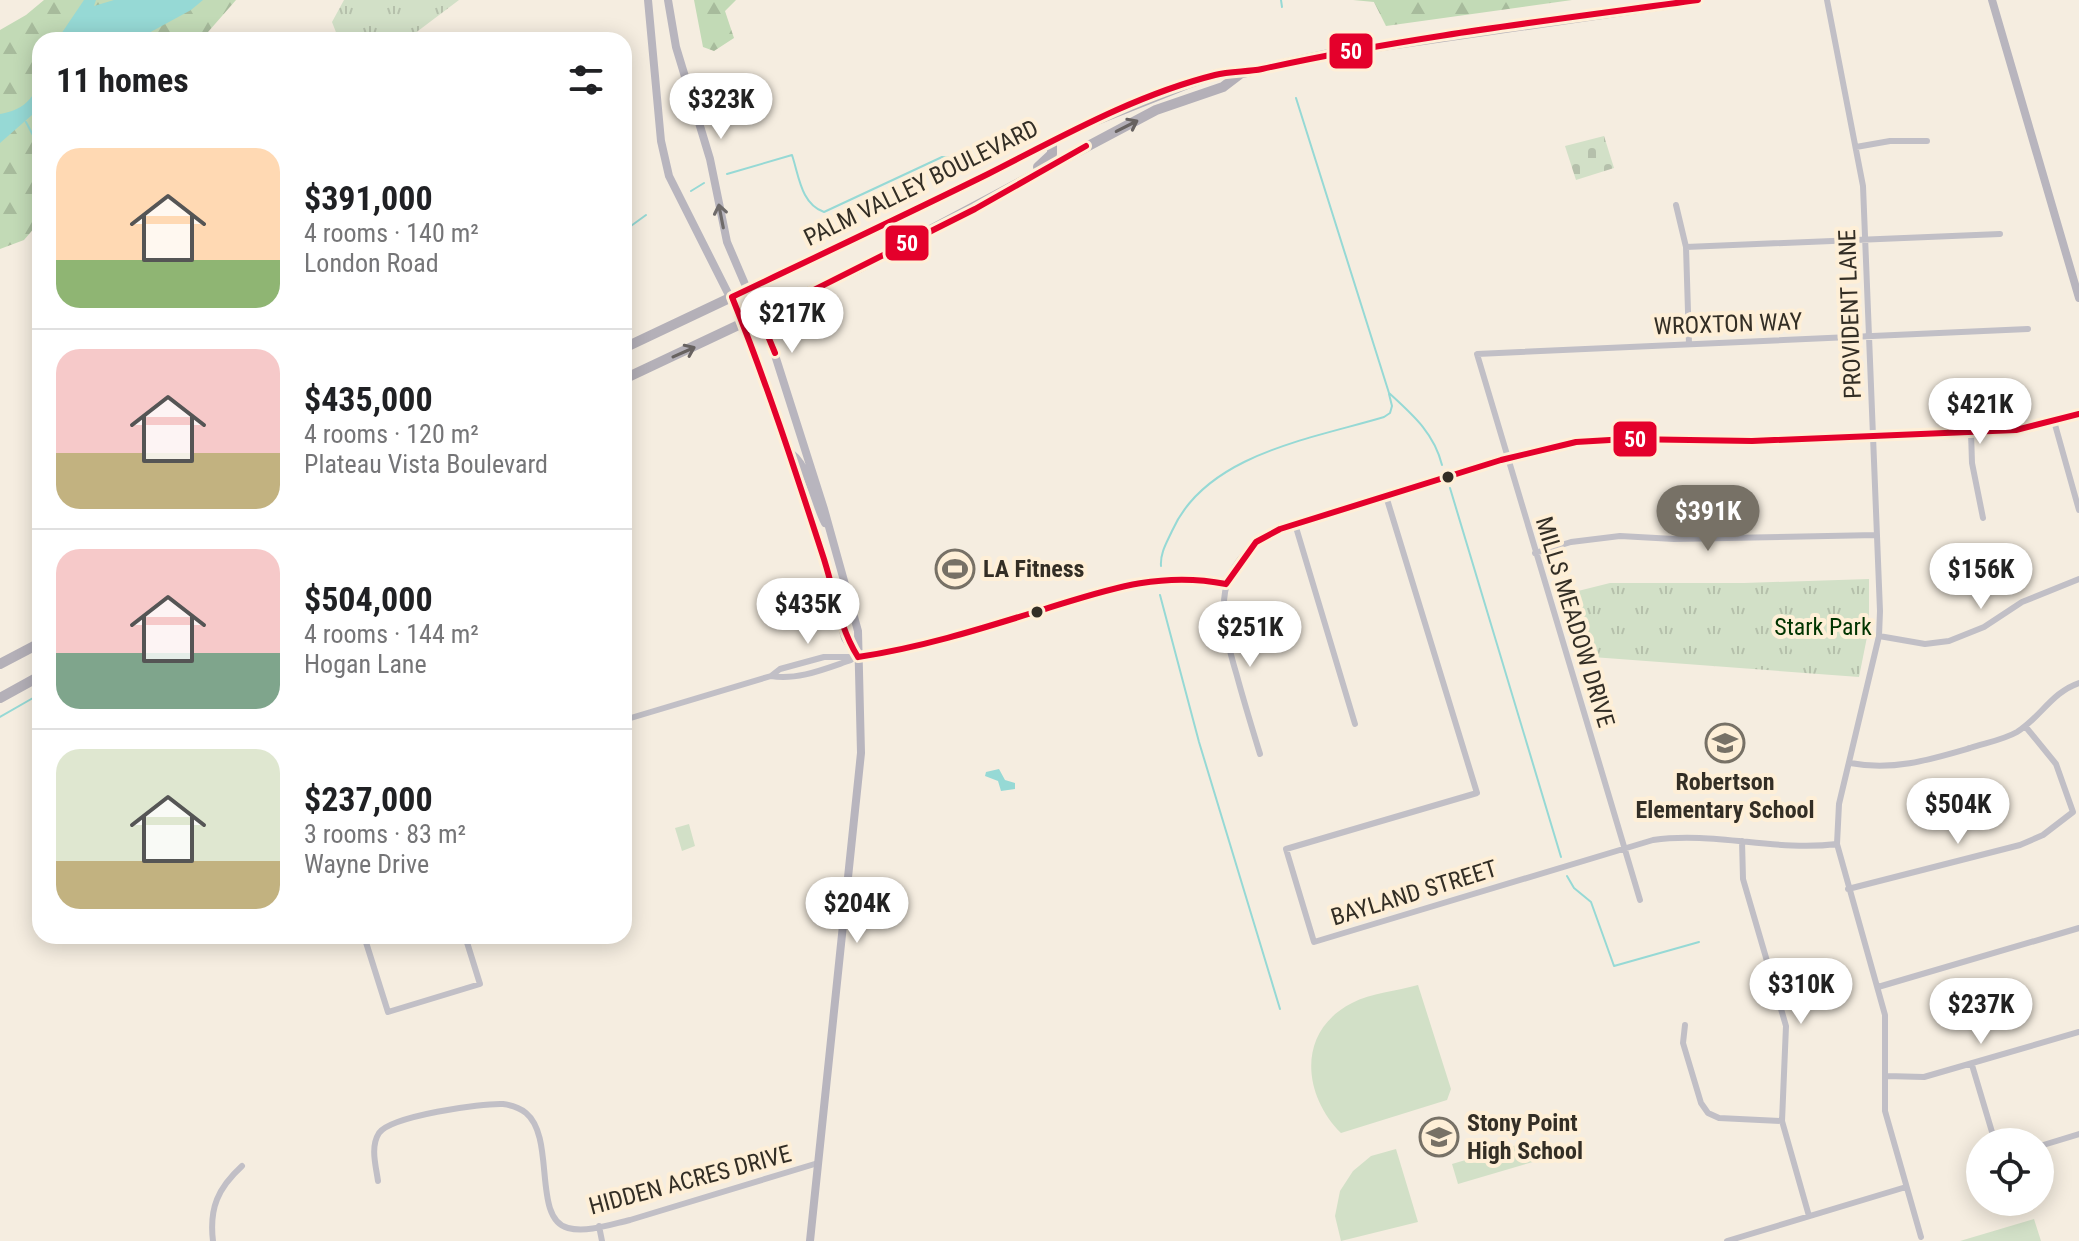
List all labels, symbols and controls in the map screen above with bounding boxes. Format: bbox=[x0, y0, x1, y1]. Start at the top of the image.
line badge: 50 bbox=[1328, 32, 1374, 70]
text: 50 bbox=[1340, 39, 1362, 64]
icon: filters bbox=[564, 58, 608, 102]
text: 11 homes bbox=[56, 60, 189, 100]
pin: $323K bbox=[665, 73, 777, 141]
text: $323K bbox=[688, 84, 754, 114]
street label: PALM VALLEY BOULEVARD bbox=[799, 114, 1043, 252]
one-way arrow bbox=[1114, 117, 1138, 133]
text: $391,000 bbox=[304, 178, 433, 218]
icon: home bbox=[120, 180, 216, 276]
one-way arrow bbox=[713, 204, 728, 229]
text: 4 rooms · 140 m² bbox=[304, 218, 479, 248]
line badge: 50 bbox=[884, 224, 930, 262]
street label: PROVIDENT LANE bbox=[1833, 229, 1867, 399]
text: 50 bbox=[896, 231, 918, 256]
text: London Road bbox=[304, 248, 439, 278]
pin: $217K bbox=[736, 287, 848, 355]
text: $217K bbox=[759, 298, 825, 328]
street label: WROXTON WAY bbox=[1653, 307, 1803, 341]
one-way arrow bbox=[671, 344, 695, 359]
pin: $421K bbox=[1924, 378, 2036, 446]
text: $435,000 bbox=[304, 379, 433, 419]
icon: home bbox=[120, 381, 216, 477]
text: $421K bbox=[1947, 389, 2013, 419]
text: 4 rooms · 120 m² bbox=[304, 419, 479, 449]
line badge: 50 bbox=[1612, 420, 1658, 458]
text: 50 bbox=[1624, 427, 1646, 452]
text: Plateau Vista Boulevard bbox=[304, 449, 548, 479]
unlabelled marker bbox=[1440, 469, 1456, 485]
pin: $391K bbox=[1652, 485, 1764, 553]
text: $391K bbox=[1675, 496, 1741, 526]
street label: MILLS MEADOW DRIVE bbox=[1530, 513, 1620, 731]
pin: $156K bbox=[1925, 543, 2037, 611]
sports icon: LA Fitness bbox=[934, 548, 976, 590]
text: $156K bbox=[1948, 554, 2014, 584]
place label: LA Fitness bbox=[983, 555, 1085, 583]
pin: $435K bbox=[752, 578, 864, 646]
text: $504,000 bbox=[304, 579, 433, 619]
icon: home bbox=[120, 581, 216, 677]
text: $435K bbox=[775, 589, 841, 619]
pin: $251K bbox=[1194, 601, 1306, 669]
unlabelled marker bbox=[1029, 604, 1045, 620]
text: $251K bbox=[1217, 612, 1283, 642]
park label: Stark Park bbox=[1774, 613, 1872, 641]
text: 4 rooms · 144 m² bbox=[304, 619, 479, 649]
text: Hogan Lane bbox=[304, 649, 427, 679]
school or university icon: Robertson Elementary School bbox=[1704, 722, 1746, 764]
place label: Robertson Elementary School bbox=[1635, 768, 1815, 824]
pin: $504K bbox=[1902, 778, 2014, 846]
text: $237,000 bbox=[304, 779, 433, 819]
icon: home bbox=[120, 781, 216, 877]
text: $504K bbox=[1925, 789, 1991, 819]
text: 3 rooms · 83 m² bbox=[304, 819, 466, 849]
text: Wayne Drive bbox=[304, 849, 429, 879]
street label: BAYLAND STREET bbox=[1328, 854, 1500, 932]
pin: $204K bbox=[801, 877, 913, 945]
text: $204K bbox=[824, 888, 890, 918]
pin: $310K bbox=[1745, 958, 1857, 1026]
text: $310K bbox=[1768, 969, 1834, 999]
pin: $237K bbox=[1925, 978, 2037, 1046]
text: $237K bbox=[1948, 989, 2014, 1019]
place label: Stony Point High School bbox=[1467, 1109, 1583, 1165]
school or university icon: Stony Point High School bbox=[1418, 1116, 1460, 1158]
map controls bbox=[1966, 1128, 2054, 1216]
button: locate bbox=[1966, 1128, 2054, 1216]
street label: HIDDEN ACRES DRIVE bbox=[586, 1139, 794, 1220]

